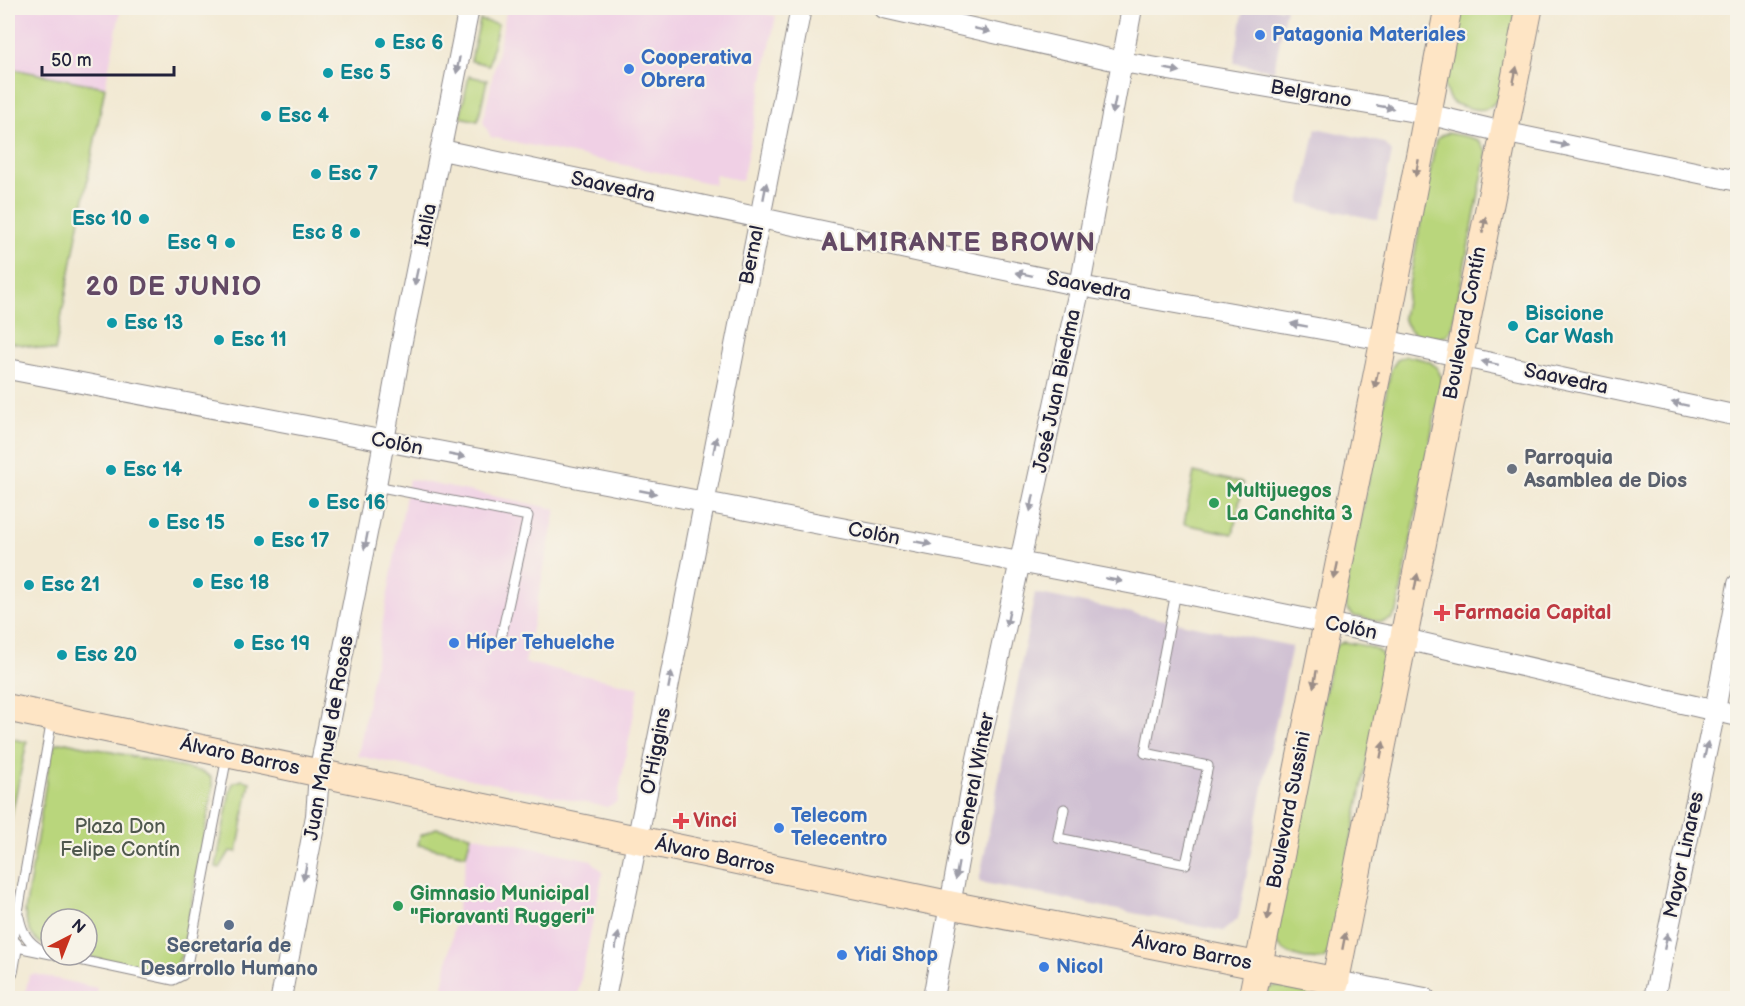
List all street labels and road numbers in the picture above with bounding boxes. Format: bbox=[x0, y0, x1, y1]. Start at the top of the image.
street label: Belgrano bbox=[1268, 75, 1354, 113]
street label: Saavedra bbox=[569, 166, 657, 208]
street label: Italia bbox=[410, 201, 442, 249]
street label: Bernal bbox=[735, 223, 769, 287]
street label: Boulevard Contín bbox=[1438, 244, 1492, 402]
street label: Saavedra bbox=[1045, 266, 1133, 306]
street label: José Juan Biedma bbox=[1028, 307, 1086, 475]
street label: Saavedra bbox=[1522, 358, 1610, 400]
street label: Colón bbox=[369, 427, 425, 461]
street label: Colón bbox=[846, 517, 902, 551]
street label: Colón bbox=[1323, 611, 1379, 645]
street label: Juan Manuel de Rosas bbox=[299, 634, 359, 842]
street label: O'Higgins bbox=[636, 705, 676, 796]
street label: General Winter bbox=[950, 710, 1000, 848]
street label: Boulevard Sussini bbox=[1262, 729, 1316, 891]
street label: Álvaro Barros bbox=[178, 731, 302, 780]
street label: Mayor Linares bbox=[1659, 790, 1709, 920]
street label: Álvaro Barros bbox=[653, 831, 777, 880]
street label: Álvaro Barros bbox=[1130, 928, 1254, 975]

